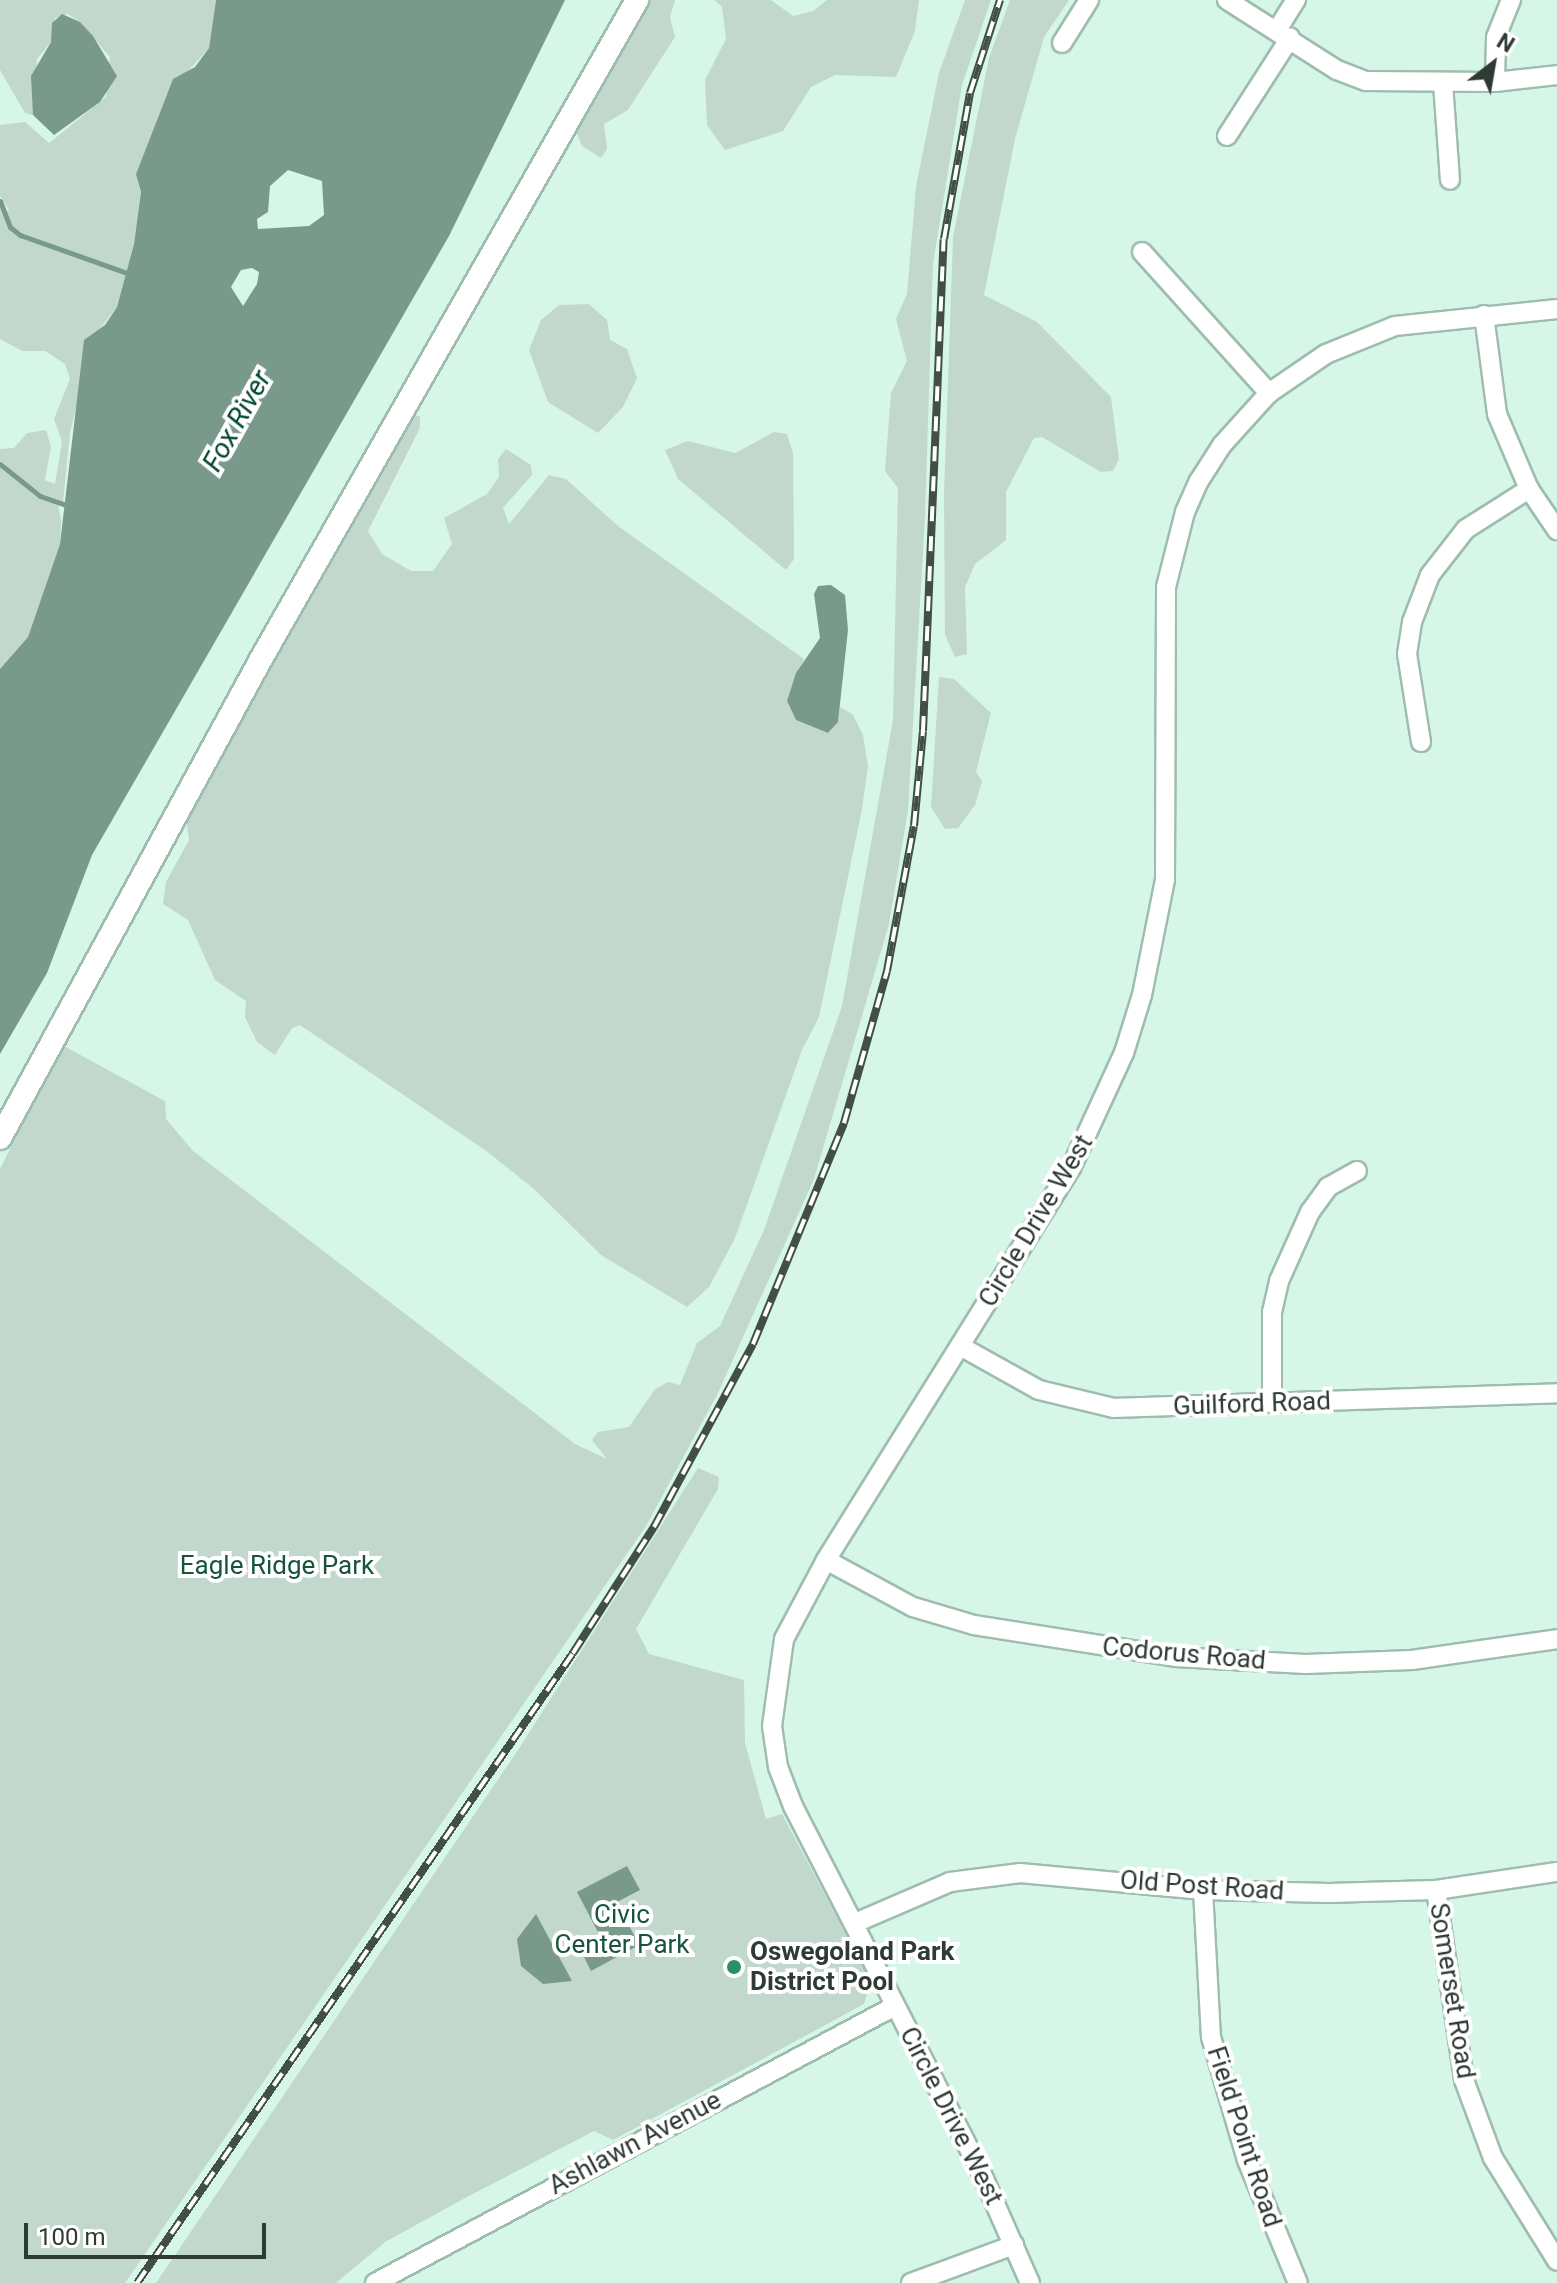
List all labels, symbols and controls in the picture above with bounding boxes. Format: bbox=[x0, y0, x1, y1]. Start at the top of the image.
north arrow bbox=[1453, 24, 1533, 104]
text: N bbox=[1493, 28, 1519, 58]
water label: Fox River bbox=[196, 365, 278, 477]
street label: Circle Drive West bbox=[972, 1129, 1100, 1313]
street label: Guilford Road bbox=[1173, 1386, 1331, 1422]
park label: Eagle Ridge Park bbox=[180, 1550, 374, 1582]
street label: Codorus Road bbox=[1101, 1631, 1267, 1677]
street label: Old Post Road bbox=[1119, 1865, 1285, 1907]
park label: Civic Center Park bbox=[554, 1899, 690, 1960]
street label: Somerset Road bbox=[1423, 1901, 1481, 2081]
place label: Oswegoland Park District Pool bbox=[750, 1936, 954, 1998]
marker: Oswegoland Park District Pool bbox=[725, 1958, 743, 1976]
street label: Circle Drive West bbox=[893, 2022, 1009, 2210]
street label: Field Point Road bbox=[1200, 2043, 1288, 2231]
street label: Ashlawn Avenue bbox=[544, 2085, 726, 2201]
scale bar bbox=[28, 2207, 270, 2257]
text: 100 m bbox=[38, 2223, 105, 2251]

